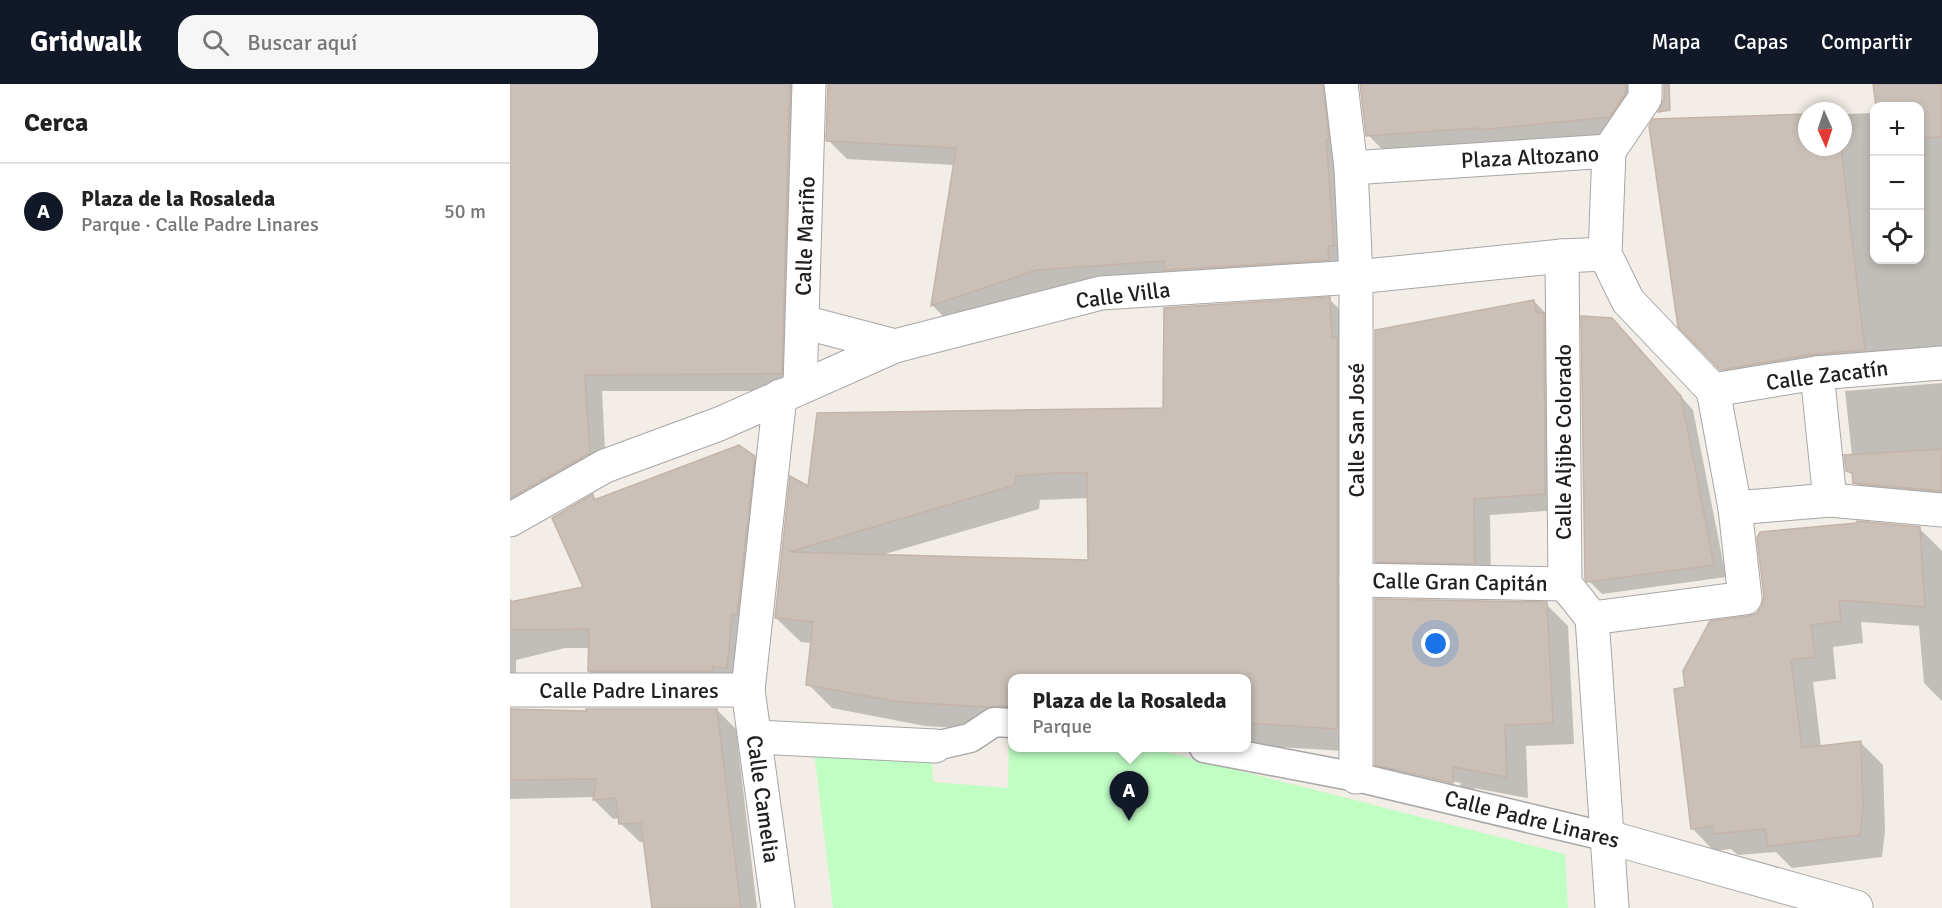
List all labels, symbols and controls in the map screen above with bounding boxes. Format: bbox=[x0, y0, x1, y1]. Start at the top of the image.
search box bbox=[178, 15, 598, 69]
text: Gridwalk bbox=[30, 25, 142, 59]
icon: search bbox=[199, 26, 232, 59]
text: Buscar aquí bbox=[247, 29, 357, 56]
text: Mapa bbox=[1651, 29, 1701, 55]
text: Capas bbox=[1734, 29, 1788, 55]
text: Compartir bbox=[1821, 29, 1912, 55]
north arrow bbox=[1798, 102, 1852, 156]
map controls bbox=[1870, 102, 1924, 264]
button: + bbox=[1870, 102, 1924, 156]
text: Cerca bbox=[24, 107, 88, 139]
street label: Plaza Altozano bbox=[1460, 140, 1600, 174]
button: − bbox=[1870, 156, 1924, 210]
street label: Calle Mariño bbox=[789, 176, 821, 296]
text: Plaza de la Rosaleda bbox=[81, 185, 275, 212]
text: A bbox=[37, 199, 50, 224]
text: 50 m bbox=[444, 199, 486, 224]
button: locate bbox=[1870, 210, 1924, 264]
text: Parque · Calle Padre Linares bbox=[81, 212, 319, 237]
street label: Calle Villa bbox=[1074, 276, 1172, 314]
street label: Calle Aljibe Colorado bbox=[1550, 344, 1577, 540]
street label: Calle Zacatín bbox=[1764, 354, 1890, 396]
street label: Calle San José bbox=[1343, 363, 1370, 497]
street label: Calle Gran Capitán bbox=[1372, 567, 1548, 597]
your location bbox=[1421, 629, 1450, 658]
popup bbox=[1008, 674, 1251, 752]
street label: Calle Padre Linares bbox=[539, 677, 719, 704]
text: Plaza de la Rosaleda bbox=[1032, 687, 1227, 714]
text: Parque bbox=[1032, 714, 1092, 739]
street label: Calle Camelia bbox=[741, 733, 785, 865]
pin: A bbox=[1110, 772, 1148, 821]
street label: Calle Padre Linares bbox=[1442, 784, 1622, 854]

